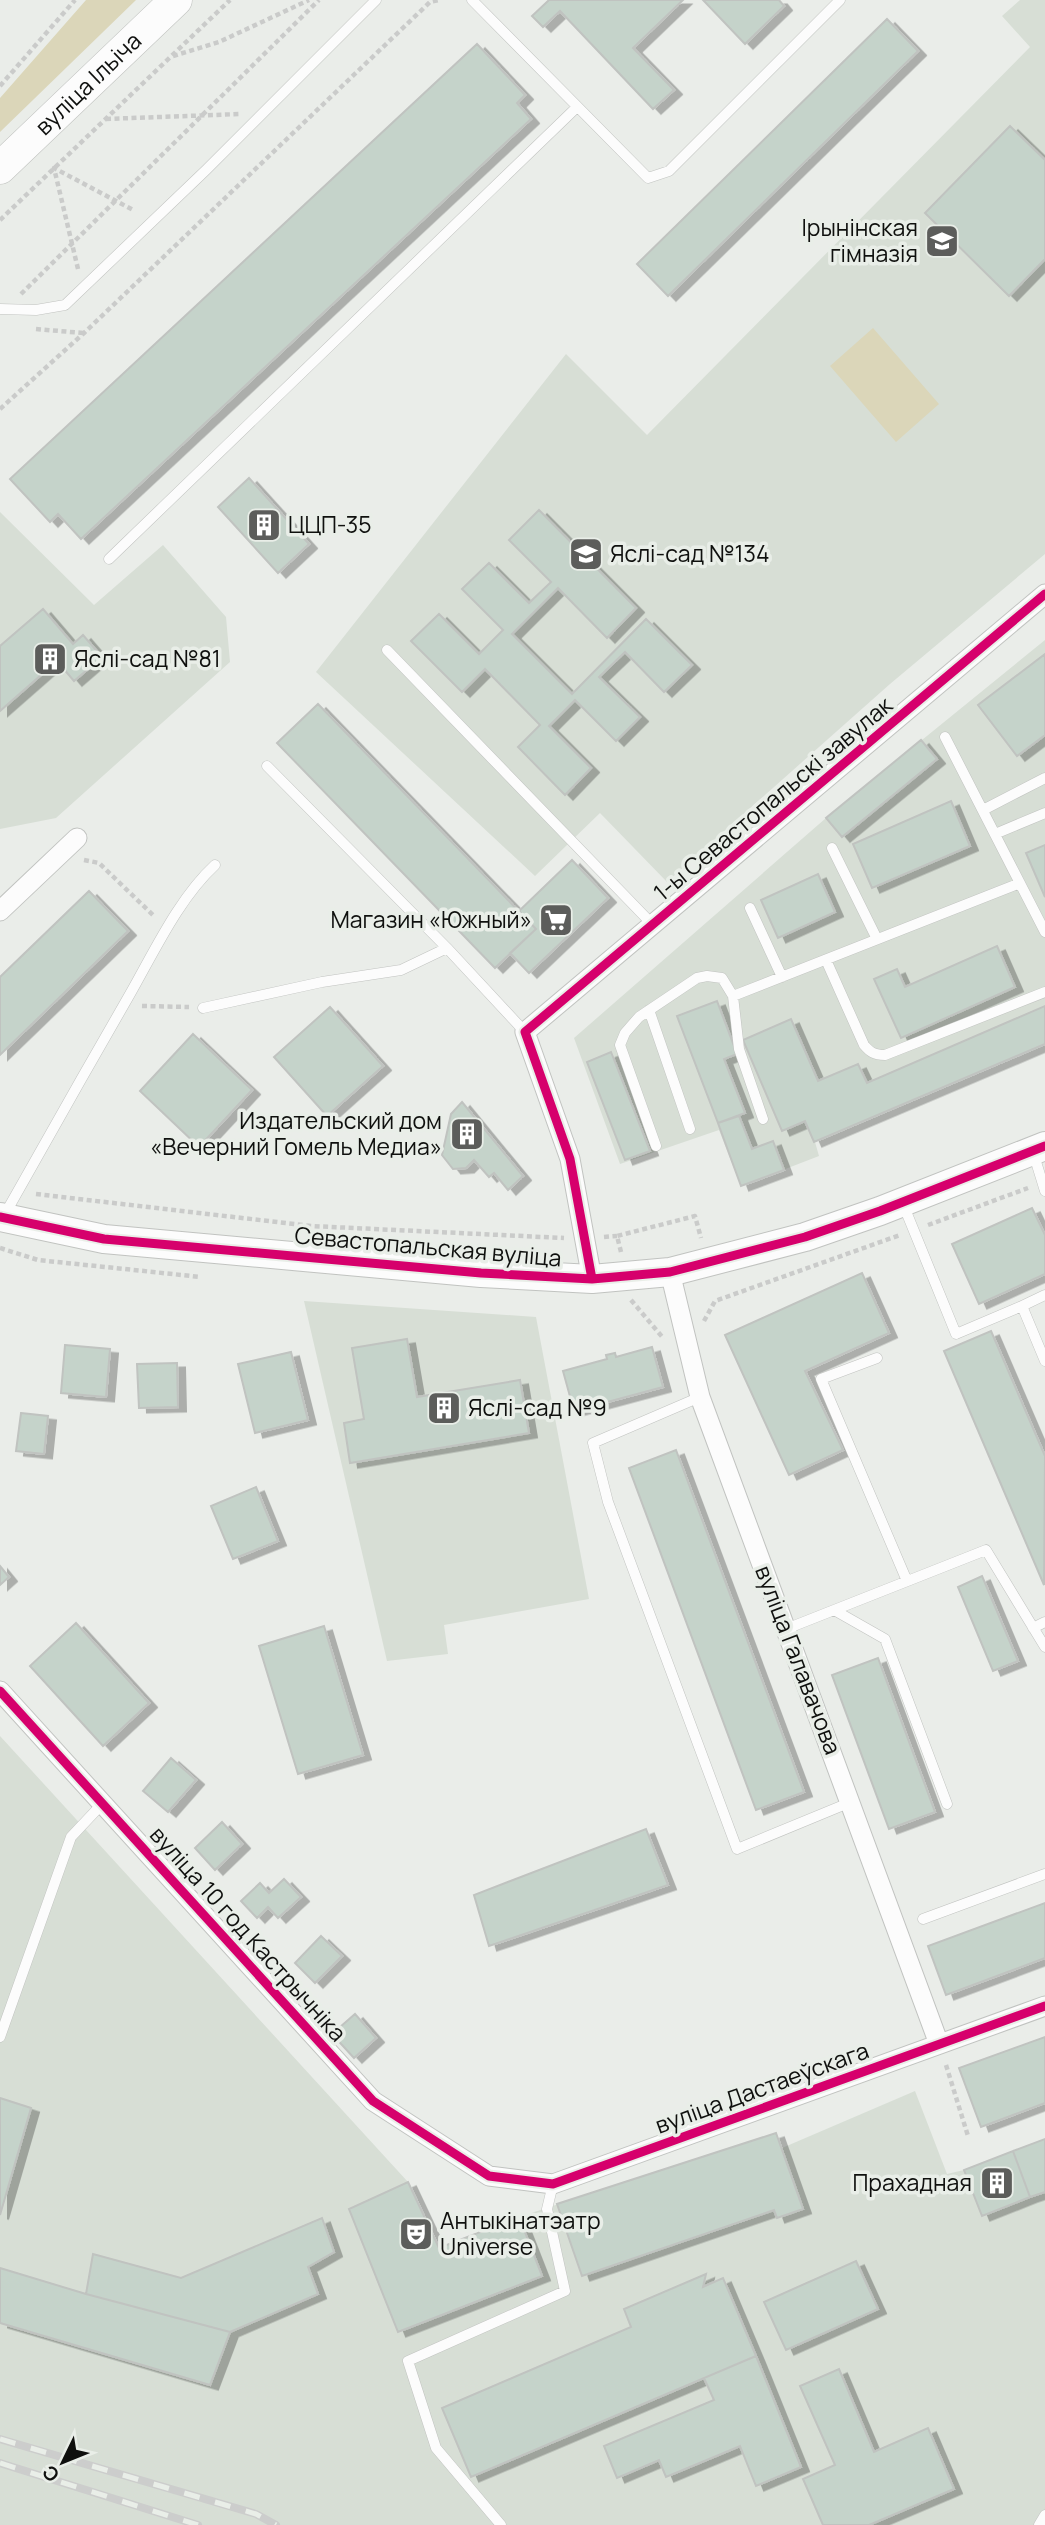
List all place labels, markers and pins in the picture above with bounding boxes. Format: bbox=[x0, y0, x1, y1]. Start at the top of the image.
place label: Ірынінская гімназія bbox=[801, 211, 918, 269]
school or university icon: Ірынінская гімназія bbox=[923, 222, 961, 260]
building icon: ЦЦП-35 bbox=[245, 506, 283, 544]
place label: ЦЦП-35 bbox=[288, 508, 372, 540]
school or university icon: Яслі-сад №134 bbox=[567, 535, 605, 573]
place label: Яслі-сад №134 bbox=[610, 537, 770, 569]
building icon: Яслі-сад №81 bbox=[31, 640, 69, 678]
place label: Яслі-сад №81 bbox=[74, 642, 221, 674]
supermarket icon: Магазин «Южный» bbox=[537, 901, 575, 939]
place label: Магазин «Южный» bbox=[331, 903, 532, 935]
place label: Издательский дом «Вечерний Гомель Медиа» bbox=[150, 1104, 442, 1162]
building icon: Издательский дом «Вечерний Гомель Медиа» bbox=[448, 1115, 486, 1153]
building icon: Яслі-сад №9 bbox=[425, 1389, 463, 1427]
place label: Яслі-сад №9 bbox=[468, 1391, 607, 1423]
building icon: Прахадная bbox=[978, 2164, 1016, 2202]
place label: Прахадная bbox=[852, 2166, 972, 2198]
place label: Антыкінатэатр Universe bbox=[440, 2204, 601, 2262]
theatre icon: Антыкінатэатр Universe bbox=[397, 2215, 435, 2253]

